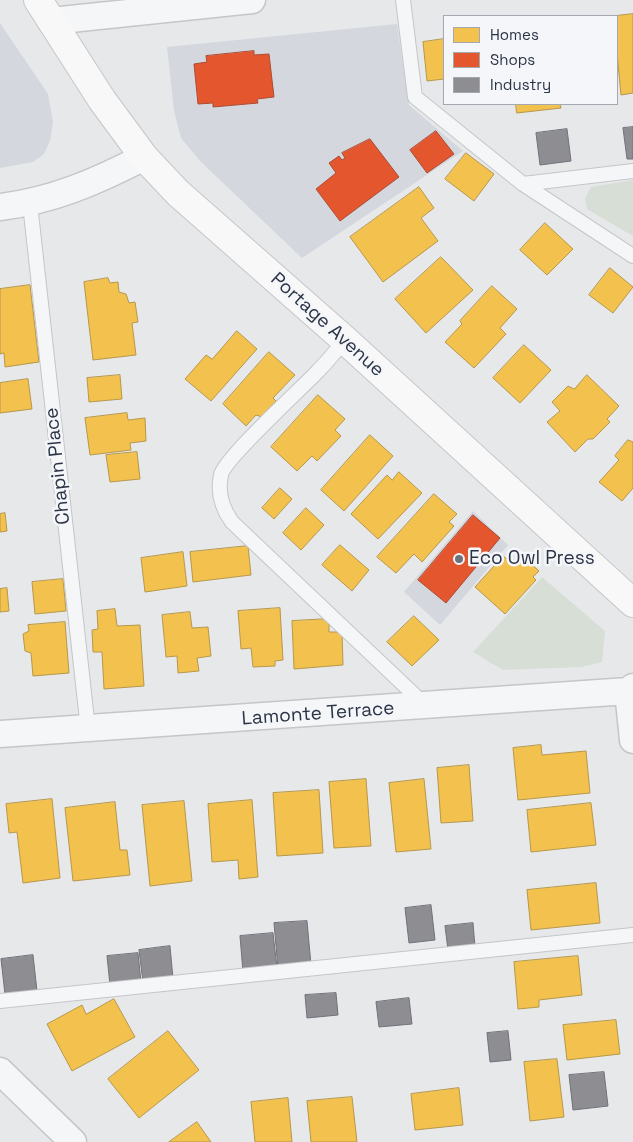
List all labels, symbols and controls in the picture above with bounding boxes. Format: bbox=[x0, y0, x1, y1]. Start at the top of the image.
legend bbox=[443, 15, 618, 105]
text: Homes bbox=[490, 25, 539, 44]
text: Shops bbox=[490, 50, 535, 69]
text: Industry bbox=[490, 75, 551, 94]
street label: Portage Avenue bbox=[266, 268, 388, 382]
street label: Chapin Place bbox=[41, 406, 75, 526]
place label: Eco Owl Press bbox=[469, 548, 595, 570]
marker: Eco Owl Press bbox=[453, 553, 465, 565]
street label: Lamonte Terrace bbox=[241, 697, 395, 731]

